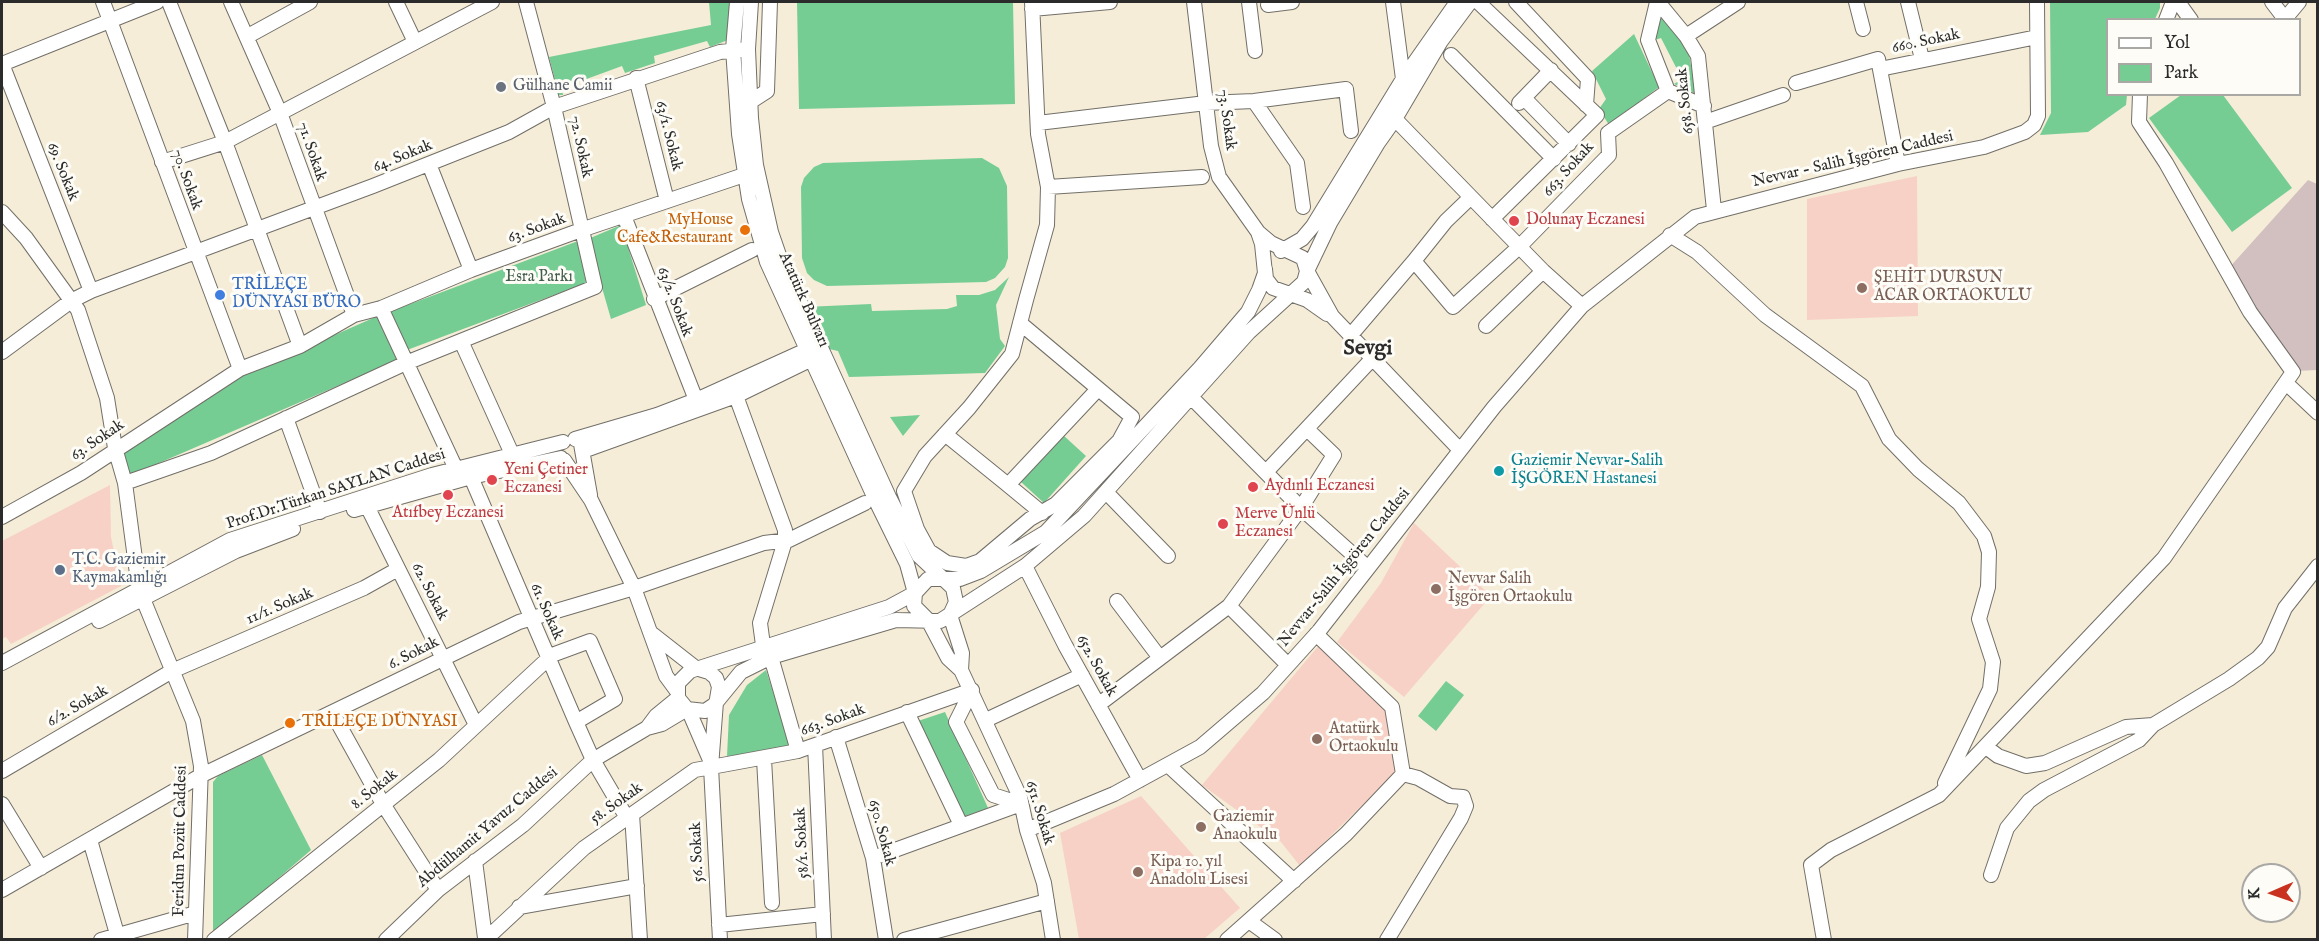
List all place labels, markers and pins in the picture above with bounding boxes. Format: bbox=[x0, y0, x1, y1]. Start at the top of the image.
place label: Gülhane Camii bbox=[513, 77, 612, 97]
marker: Gülhane Camii bbox=[494, 80, 508, 94]
place label: MyHouse Cafe&Restaurant bbox=[617, 211, 733, 249]
place label: Dolunay Eczanesi bbox=[1526, 211, 1645, 231]
marker: Dolunay Eczanesi bbox=[1507, 214, 1521, 228]
marker: MyHouse Cafe&Restaurant bbox=[738, 223, 752, 237]
place label: ŞEHİT DURSUN ACAR ORTAOKULU bbox=[1874, 269, 2032, 307]
place label: TRİLEÇE DÜNYASI BÜRO bbox=[232, 276, 361, 314]
marker: ŞEHİT DURSUN ACAR ORTAOKULU bbox=[1855, 281, 1869, 295]
marker: TRİLEÇE DÜNYASI BÜRO bbox=[213, 288, 227, 302]
place label: Gaziemir Nevvar-Salih İŞGÖREN Hastanesi bbox=[1511, 452, 1663, 490]
place label: Yeni Çetiner Eczanesi bbox=[504, 461, 588, 499]
marker: Gaziemir Nevvar-Salih İŞGÖREN Hastanesi bbox=[1492, 464, 1506, 478]
marker: Yeni Çetiner Eczanesi bbox=[485, 473, 499, 487]
place label: Aydınlı Eczanesi bbox=[1265, 477, 1374, 497]
marker: Aydınlı Eczanesi bbox=[1246, 480, 1260, 494]
marker: Atıfbey Eczanesi bbox=[441, 488, 455, 502]
place label: Atıfbey Eczanesi bbox=[392, 504, 504, 524]
place label: Merve Ünlü Eczanesi bbox=[1235, 505, 1315, 543]
marker: Merve Ünlü Eczanesi bbox=[1216, 517, 1230, 531]
place label: T.C. Gaziemir Kaymakamlığı bbox=[72, 551, 167, 589]
marker: T.C. Gaziemir Kaymakamlığı bbox=[53, 563, 67, 577]
place label: Nevvar Salih İşgören Ortaokulu bbox=[1448, 570, 1572, 608]
marker: Nevvar Salih İşgören Ortaokulu bbox=[1429, 582, 1443, 596]
place label: TRİLEÇE DÜNYASI bbox=[302, 713, 458, 733]
marker: TRİLEÇE DÜNYASI bbox=[283, 716, 297, 730]
place label: Atatürk Ortaokulu bbox=[1329, 720, 1399, 758]
marker: Atatürk Ortaokulu bbox=[1310, 732, 1324, 746]
place label: Gaziemir Anaokulu bbox=[1213, 808, 1277, 846]
marker: Gaziemir Anaokulu bbox=[1194, 820, 1208, 834]
place label: Kipa 10. yıl Anadolu Lisesi bbox=[1150, 853, 1248, 891]
marker: Kipa 10. yıl Anadolu Lisesi bbox=[1131, 865, 1145, 879]

